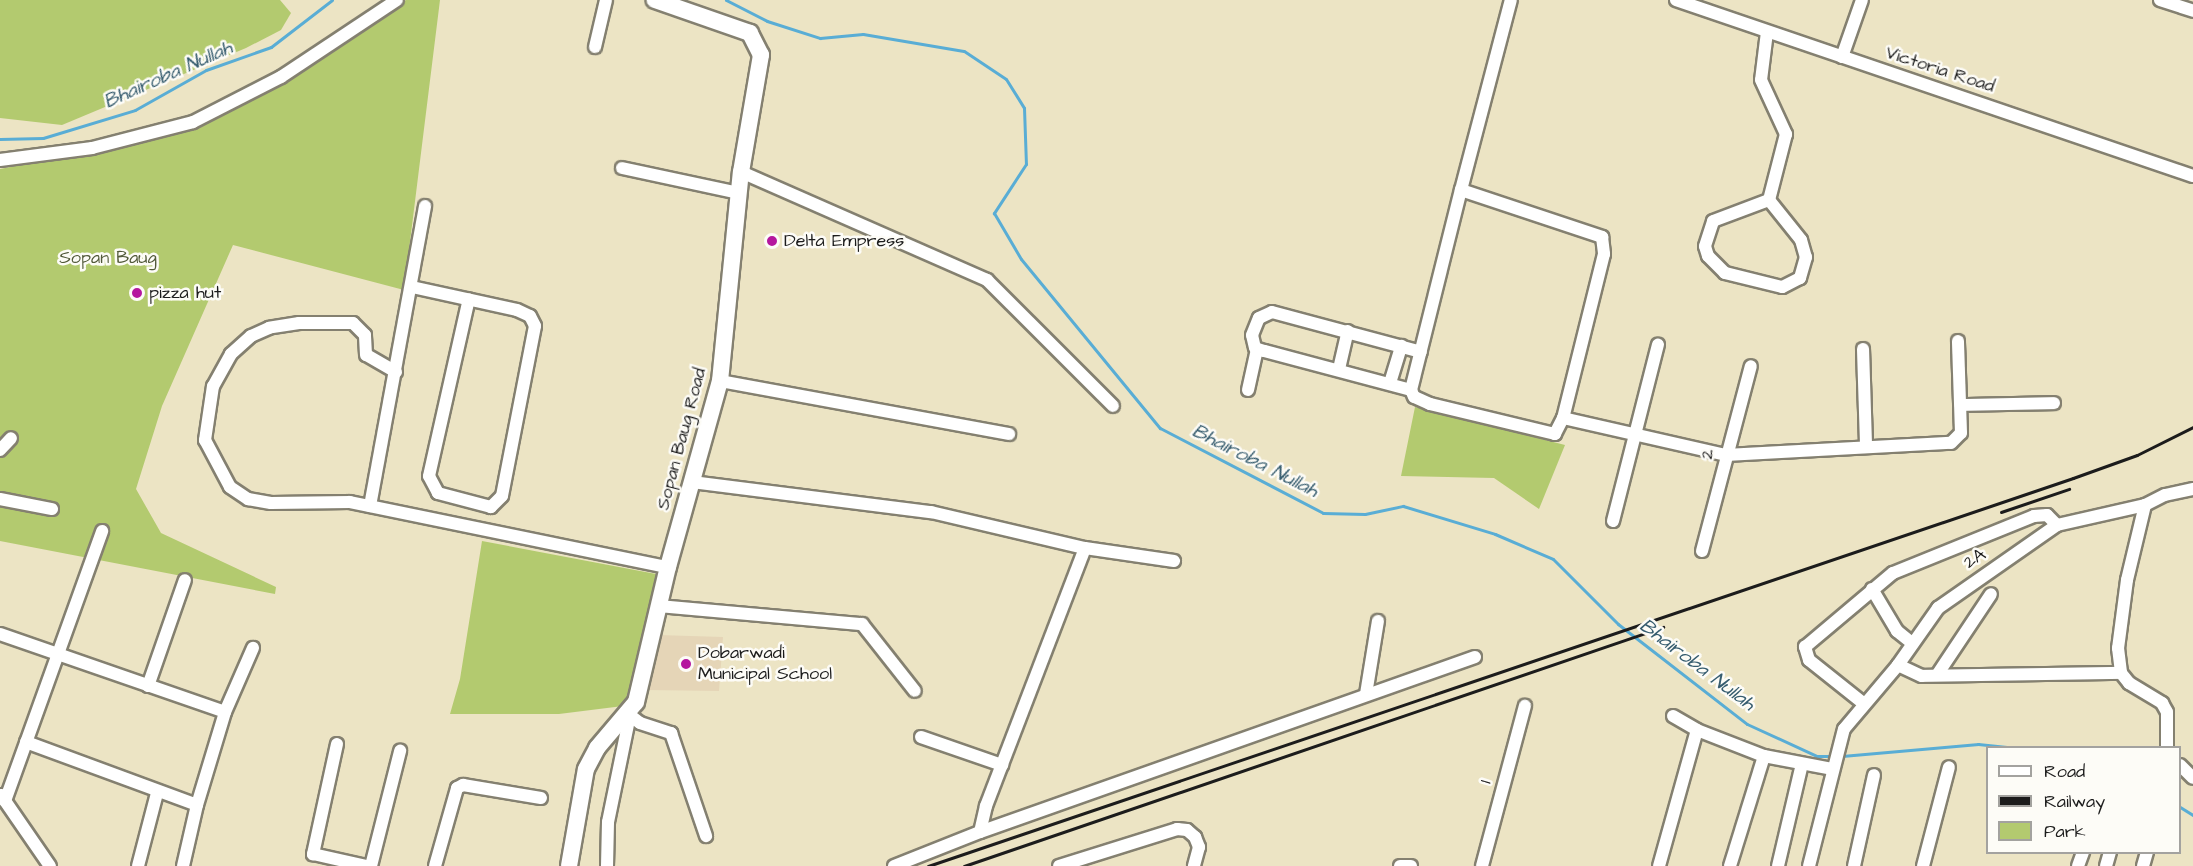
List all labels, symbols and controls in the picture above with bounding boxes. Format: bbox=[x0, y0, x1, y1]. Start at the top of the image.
water label: Bhairoba Nullah bbox=[100, 36, 236, 114]
street label: Victoria Road bbox=[1883, 42, 1997, 98]
place label: Delta Empress bbox=[784, 230, 904, 252]
marker: Delta Empress bbox=[765, 234, 779, 248]
park label: Sopan Baug bbox=[59, 247, 157, 269]
place label: pizza hut bbox=[149, 282, 221, 304]
marker: pizza hut bbox=[130, 286, 144, 300]
street label: Sopan Baug Road bbox=[653, 366, 711, 512]
water label: Bhairoba Nullah bbox=[1188, 419, 1322, 503]
street label: 2 bbox=[1696, 446, 1720, 462]
street label: 2A bbox=[1960, 544, 1990, 574]
water label: Bhairoba Nullah bbox=[1635, 614, 1759, 716]
place label: Dobarwadi Municipal School bbox=[698, 643, 832, 686]
marker: Dobarwadi Municipal School bbox=[679, 657, 693, 671]
legend bbox=[1986, 746, 2181, 854]
text: Road bbox=[2044, 759, 2085, 784]
street label: 1 bbox=[1475, 778, 1497, 786]
text: Railway bbox=[2044, 789, 2105, 814]
text: Park bbox=[2044, 819, 2086, 844]

